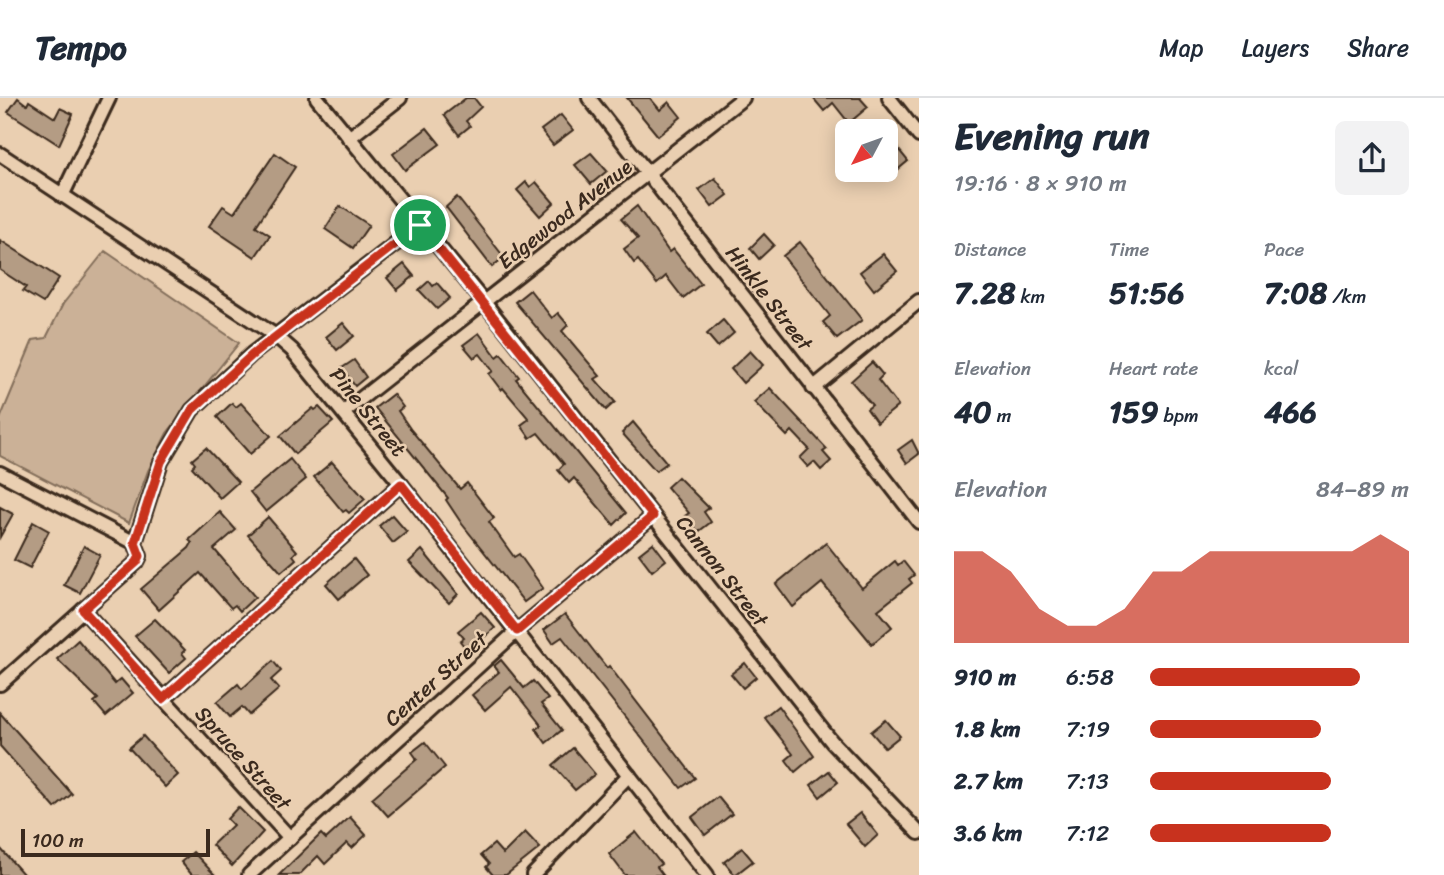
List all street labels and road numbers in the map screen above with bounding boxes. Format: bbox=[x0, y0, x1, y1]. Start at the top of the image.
street label: Edgewood Avenue bbox=[489, 149, 641, 279]
street label: Hinkle Street bbox=[715, 237, 824, 360]
street label: Pine Street bbox=[320, 358, 416, 466]
street label: Cannon Street bbox=[666, 506, 779, 637]
street label: Center Street bbox=[375, 620, 498, 736]
street label: Spruce Street bbox=[185, 697, 302, 821]

